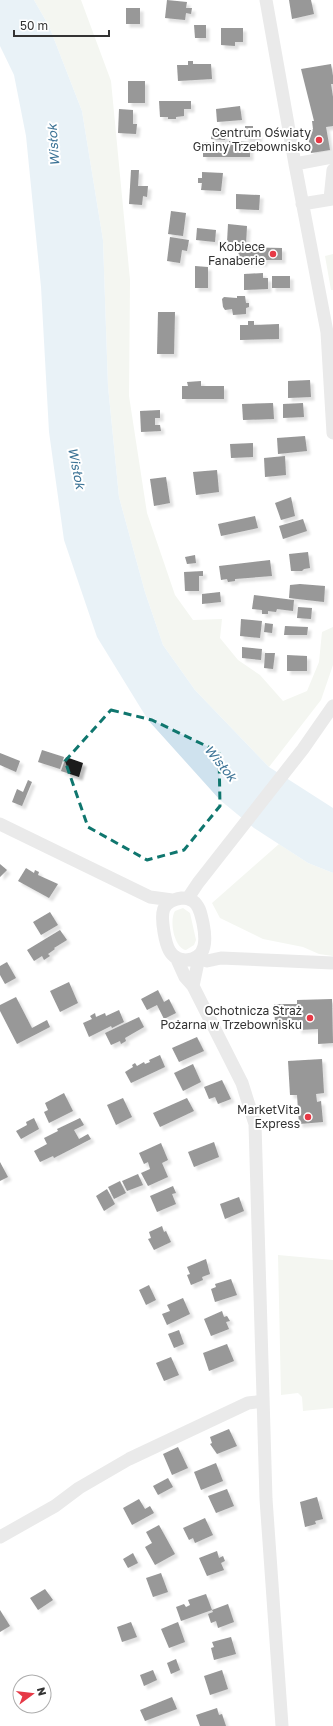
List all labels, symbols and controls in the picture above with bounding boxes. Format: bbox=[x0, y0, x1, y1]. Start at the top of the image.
scale bar bbox=[14, 12, 109, 38]
text: 50 m bbox=[20, 18, 48, 33]
water label: Wisłok bbox=[43, 122, 62, 167]
place label: Centrum Oświaty Gminy Trzebownisko bbox=[193, 125, 311, 154]
marker: Centrum Oświaty Gminy Trzebownisko bbox=[314, 135, 324, 145]
place label: Kobiece Fanaberie bbox=[208, 239, 265, 268]
marker: Kobiece Fanaberie bbox=[268, 249, 278, 259]
water label: Wisłok bbox=[65, 446, 89, 492]
water label: Wisłok bbox=[201, 742, 242, 786]
place label: Ochotnicza Straż Pożarna w Trzebownisku bbox=[160, 1003, 302, 1032]
marker: Ochotnicza Straż Pożarna w Trzebownisku bbox=[305, 1013, 315, 1023]
place label: MarketVita Express bbox=[237, 1102, 300, 1131]
marker: MarketVita Express bbox=[303, 1112, 313, 1122]
north arrow bbox=[12, 1674, 52, 1714]
text: N bbox=[35, 1686, 50, 1697]

